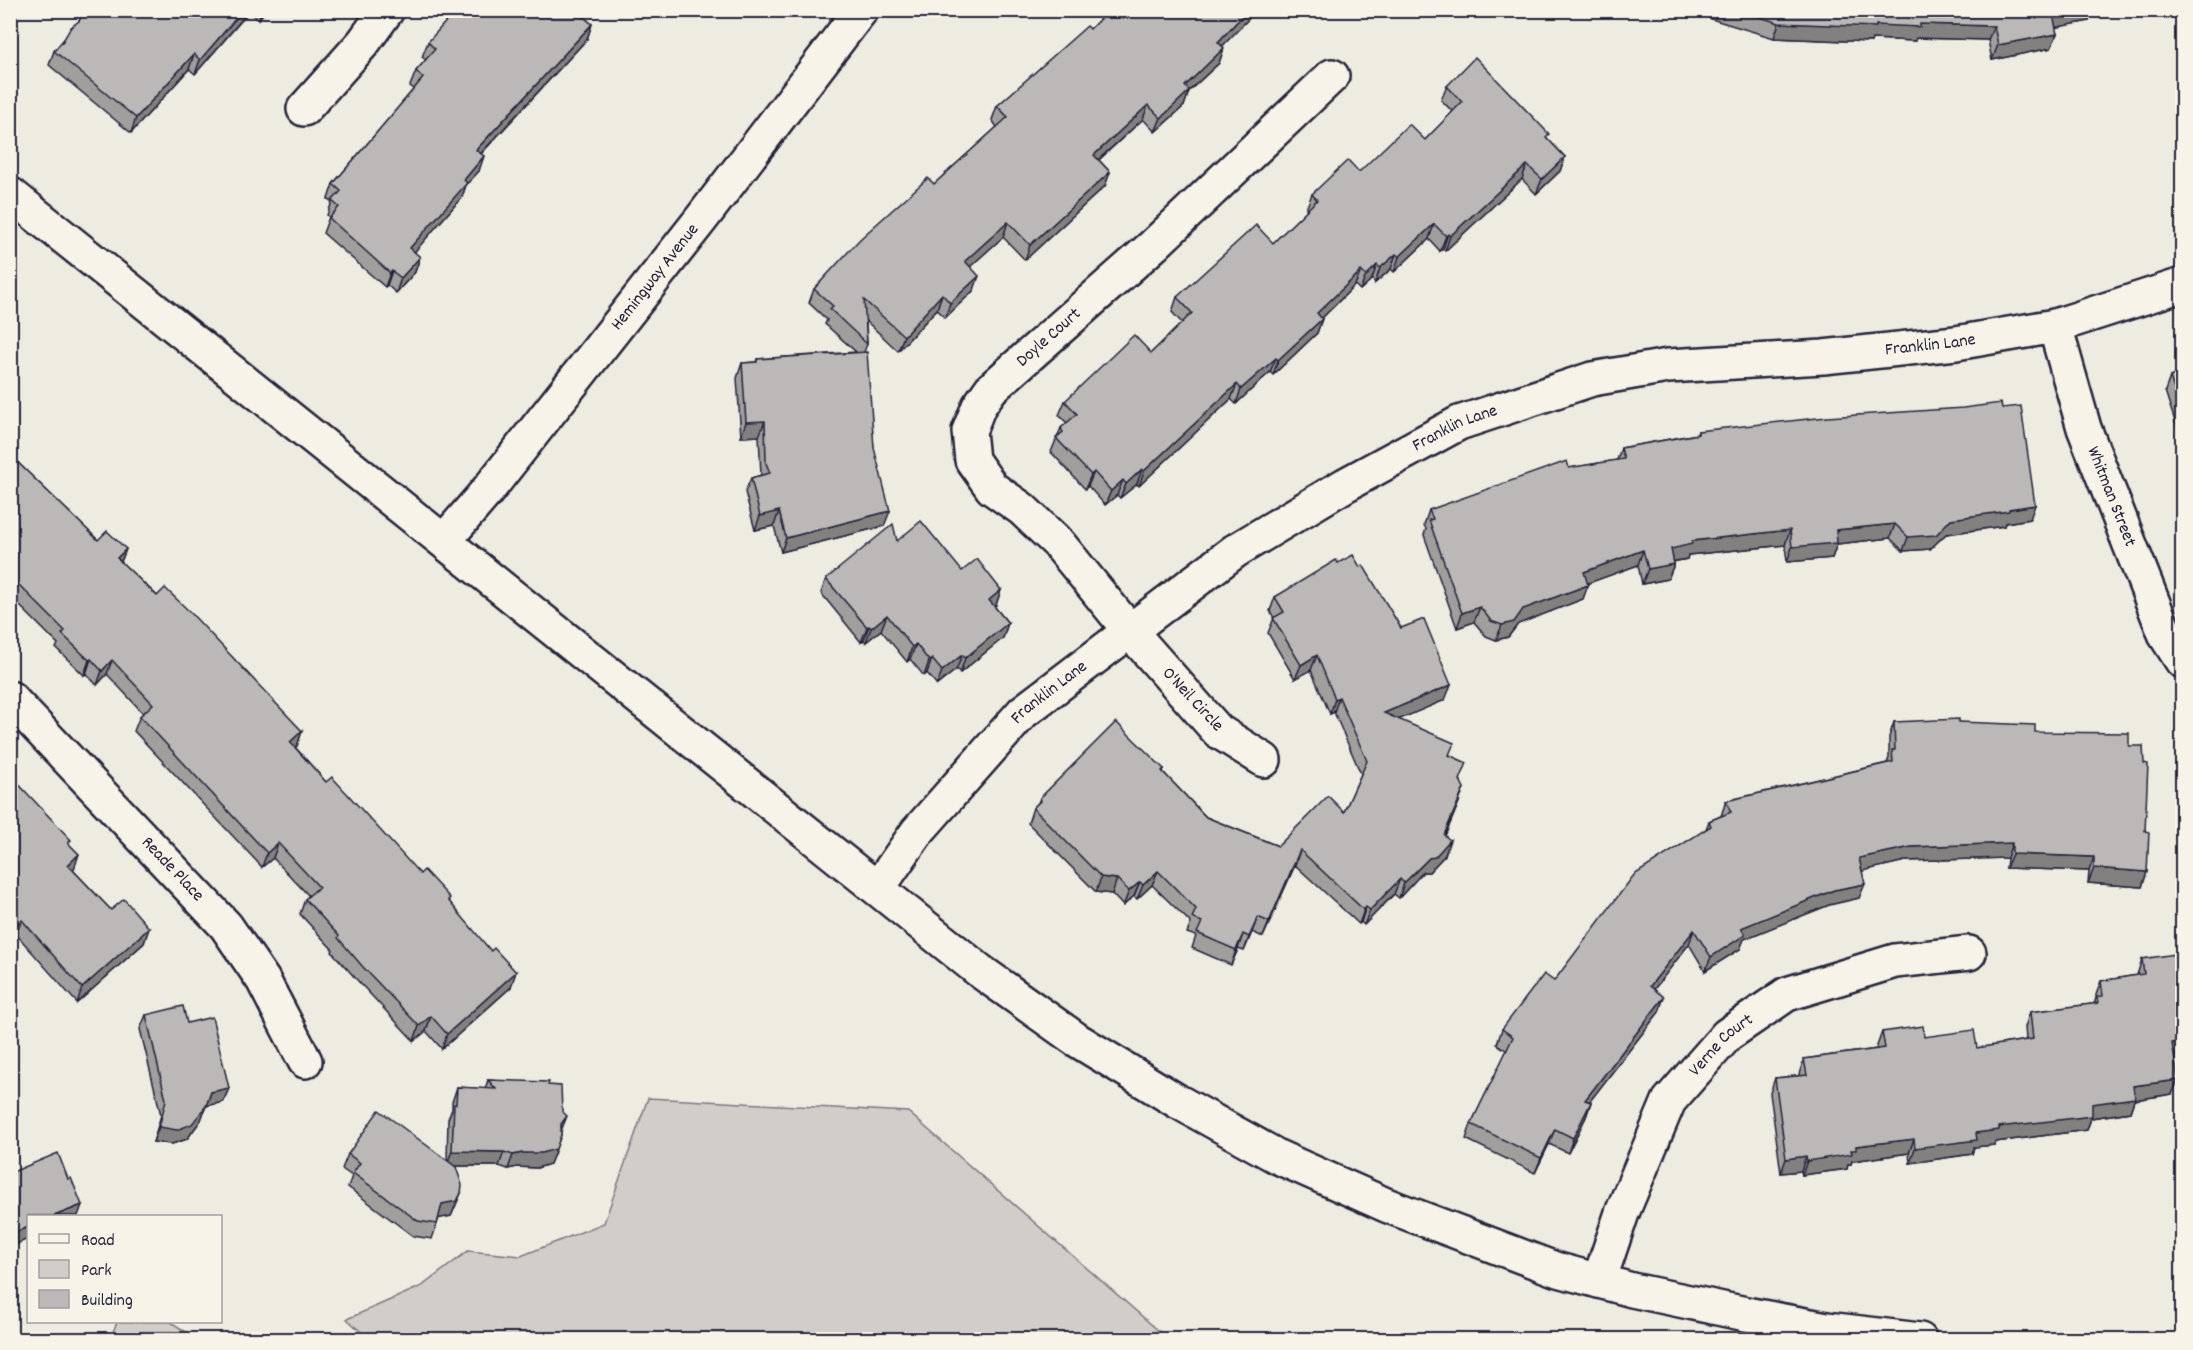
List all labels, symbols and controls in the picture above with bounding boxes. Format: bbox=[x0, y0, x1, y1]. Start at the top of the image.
street label: Hemingway Avenue bbox=[605, 219, 705, 336]
street label: Doyle Court bbox=[1011, 302, 1087, 373]
street label: Franklin Lane bbox=[1884, 327, 1978, 363]
street label: Franklin Lane bbox=[1408, 399, 1501, 458]
street label: Whitman Street bbox=[2080, 443, 2142, 551]
street label: Franklin Lane bbox=[1005, 655, 1093, 730]
street label: O'Neil Circle bbox=[1155, 662, 1229, 738]
street label: Reade Place bbox=[135, 831, 210, 908]
street label: Verne Court bbox=[1683, 1008, 1759, 1082]
legend bbox=[27, 1215, 222, 1323]
text: Road bbox=[81, 1229, 115, 1254]
text: Park bbox=[81, 1259, 112, 1284]
text: Building bbox=[81, 1289, 133, 1314]

